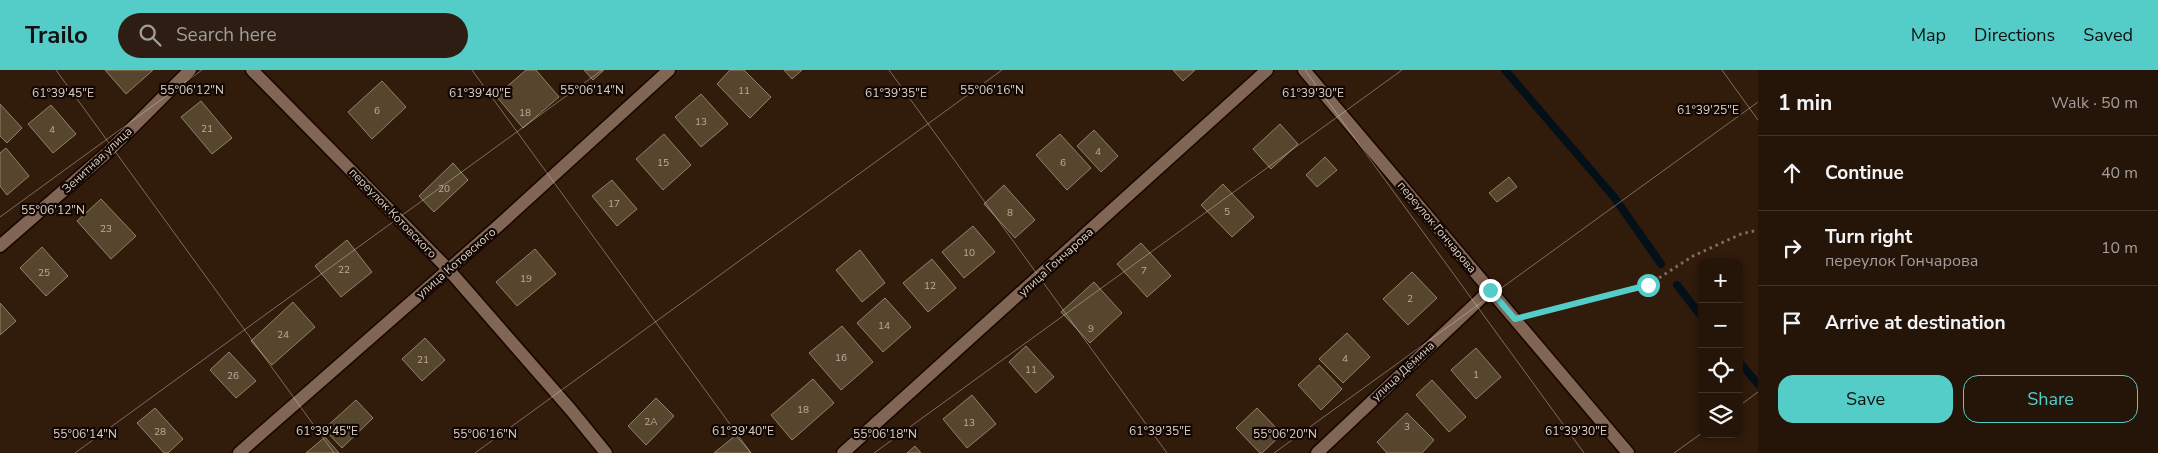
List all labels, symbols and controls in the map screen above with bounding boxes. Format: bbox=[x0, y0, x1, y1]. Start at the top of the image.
search box bbox=[118, 13, 468, 58]
text: Trailo bbox=[25, 19, 88, 51]
icon: search bbox=[136, 21, 164, 49]
text: Search here bbox=[176, 22, 277, 48]
text: Map bbox=[1911, 23, 1946, 47]
text: Directions bbox=[1974, 23, 2055, 47]
text: Saved bbox=[2083, 23, 2133, 47]
text: 55°06'12"N bbox=[160, 82, 224, 98]
text: 55°06'14"N bbox=[560, 82, 624, 98]
text: 55°06'16"N bbox=[960, 82, 1024, 98]
house number: 11 bbox=[738, 84, 750, 98]
text: 61°39'45"E bbox=[32, 85, 94, 101]
text: 61°39'40"E bbox=[449, 85, 511, 101]
text: 61°39'35"E bbox=[865, 85, 927, 101]
text: 61°39'30"E bbox=[1282, 85, 1344, 101]
text: 1 min bbox=[1778, 89, 1832, 117]
text: Walk · 50 m bbox=[2051, 92, 2138, 114]
text: 61°39'25"E bbox=[1677, 102, 1739, 118]
house number: 6 bbox=[374, 104, 380, 118]
house number: 18 bbox=[519, 106, 531, 120]
house number: 13 bbox=[695, 115, 707, 129]
house number: 21 bbox=[201, 122, 213, 136]
house number: 4 bbox=[49, 123, 55, 137]
street label: Зенитная улица bbox=[59, 123, 135, 197]
house number: 4 bbox=[1095, 145, 1101, 159]
house number: 15 bbox=[657, 156, 669, 170]
house number: 6 bbox=[1060, 156, 1066, 170]
icon: ahead bbox=[1778, 159, 1806, 187]
text: Continue bbox=[1825, 160, 1904, 186]
text: 40 m bbox=[2101, 162, 2138, 184]
street label: переулок Котовского bbox=[346, 164, 441, 262]
street label: переулок Гончарова bbox=[1394, 178, 1480, 276]
house number: 20 bbox=[438, 182, 450, 196]
house number: 17 bbox=[608, 197, 620, 211]
text: 55°06'12"N bbox=[21, 202, 85, 218]
house number: 5 bbox=[1224, 205, 1230, 219]
house number: 8 bbox=[1007, 206, 1013, 220]
house number: 23 bbox=[100, 222, 112, 236]
street label: улица Котовского bbox=[413, 224, 499, 302]
street label: улица Гончарова bbox=[1015, 224, 1097, 300]
text: Turn right bbox=[1825, 224, 1912, 250]
icon: right bbox=[1778, 234, 1806, 262]
text: 10 m bbox=[2101, 237, 2138, 259]
house number: 10 bbox=[963, 246, 975, 260]
text: переулок Гончарова bbox=[1825, 250, 1978, 272]
map controls bbox=[1698, 258, 1743, 438]
button: + bbox=[1698, 258, 1743, 303]
house number: 22 bbox=[338, 263, 350, 277]
house number: 7 bbox=[1141, 264, 1147, 278]
house number: 25 bbox=[38, 266, 50, 280]
house number: 19 bbox=[520, 272, 532, 286]
route start bbox=[1637, 274, 1660, 297]
house number: 12 bbox=[924, 279, 936, 293]
route end bbox=[1479, 279, 1502, 302]
house number: 2 bbox=[1407, 292, 1413, 306]
button: − bbox=[1698, 303, 1743, 348]
icon: arrive bbox=[1778, 309, 1806, 337]
text: Arrive at destination bbox=[1825, 310, 2006, 336]
house number: 14 bbox=[878, 319, 890, 333]
house number: 9 bbox=[1088, 322, 1094, 336]
house number: 24 bbox=[277, 328, 289, 342]
street label: улица Дёмина bbox=[1368, 338, 1438, 404]
button: locate bbox=[1698, 348, 1743, 393]
house number: 16 bbox=[835, 351, 847, 365]
house number: 4 bbox=[1342, 352, 1348, 366]
house number: 21 bbox=[417, 353, 429, 367]
house number: 11 bbox=[1025, 363, 1037, 377]
house number: 1 bbox=[1473, 368, 1479, 382]
house number: 26 bbox=[227, 369, 239, 383]
button: Save bbox=[1778, 375, 1953, 423]
button: Share bbox=[1963, 375, 2138, 423]
button: layers bbox=[1698, 393, 1743, 438]
house number: 18 bbox=[797, 403, 809, 417]
house number: 2А bbox=[644, 415, 658, 429]
house number: 13 bbox=[963, 416, 975, 430]
house number: 3 bbox=[1404, 420, 1410, 434]
text: 61°39'45"E bbox=[296, 423, 358, 439]
text: 61°39'40"E bbox=[712, 423, 774, 439]
text: 61°39'35"E bbox=[1129, 423, 1191, 439]
text: 61°39'30"E bbox=[1545, 423, 1607, 439]
house number: 28 bbox=[154, 425, 166, 439]
text: 55°06'14"N bbox=[53, 426, 117, 442]
text: 55°06'16"N bbox=[453, 426, 517, 442]
text: 55°06'18"N bbox=[853, 426, 917, 442]
text: 55°06'20"N bbox=[1253, 426, 1317, 442]

